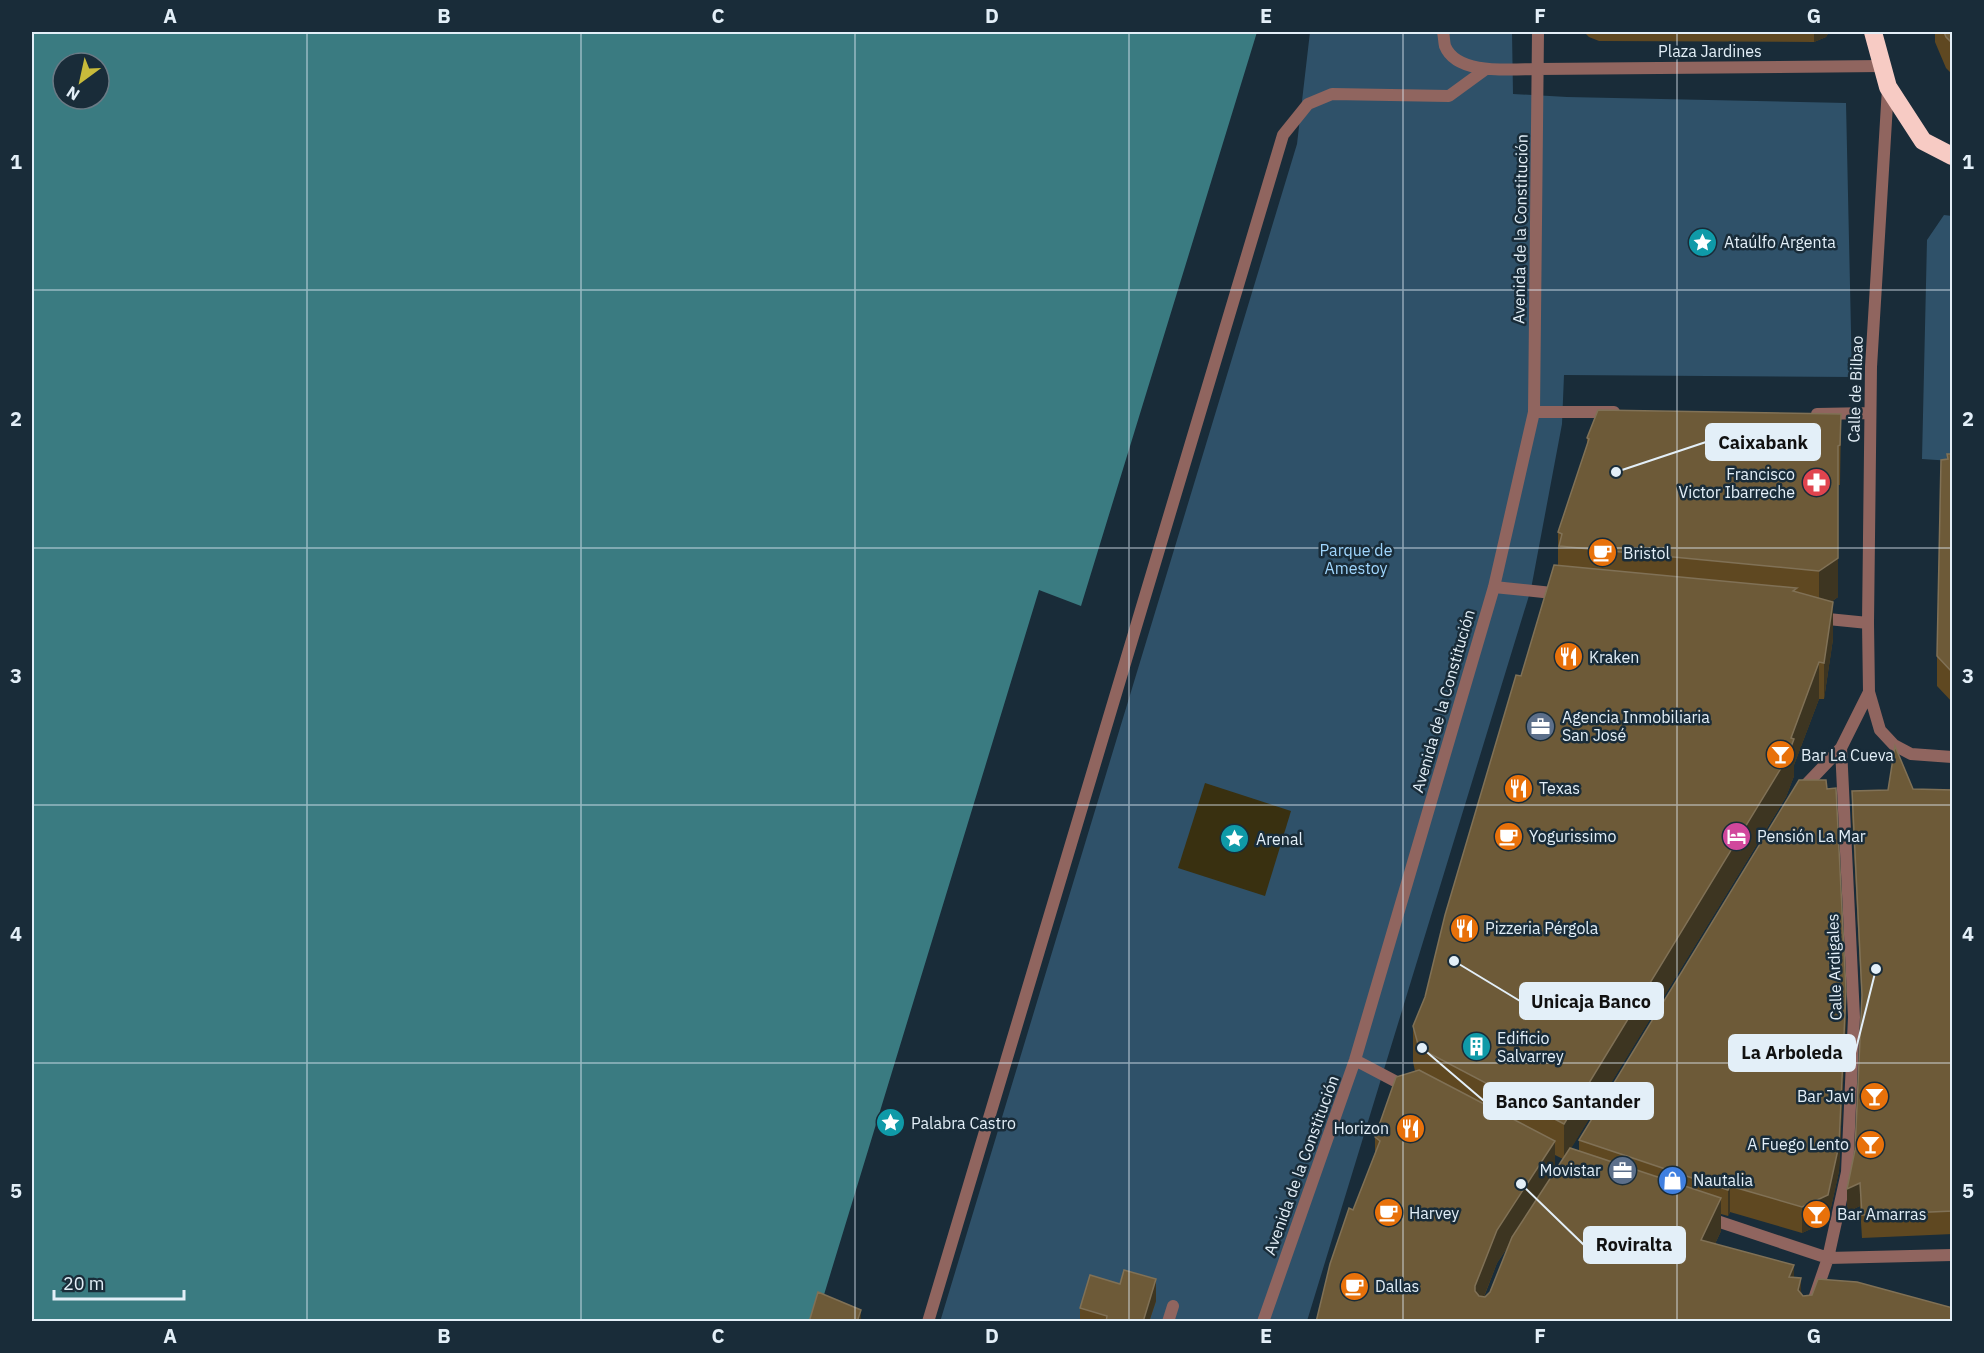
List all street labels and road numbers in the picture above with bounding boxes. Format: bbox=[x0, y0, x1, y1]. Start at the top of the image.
street label: Plaza Jardines bbox=[1658, 41, 1762, 61]
street label: Avenida de la Constitución bbox=[1508, 134, 1532, 324]
street label: Calle de Bilbao bbox=[1843, 335, 1867, 443]
street label: Avenida de la Constitución bbox=[1407, 607, 1479, 795]
street label: Calle Ardigales bbox=[1822, 913, 1846, 1021]
street label: Avenida de la Constitución bbox=[1259, 1072, 1343, 1258]

